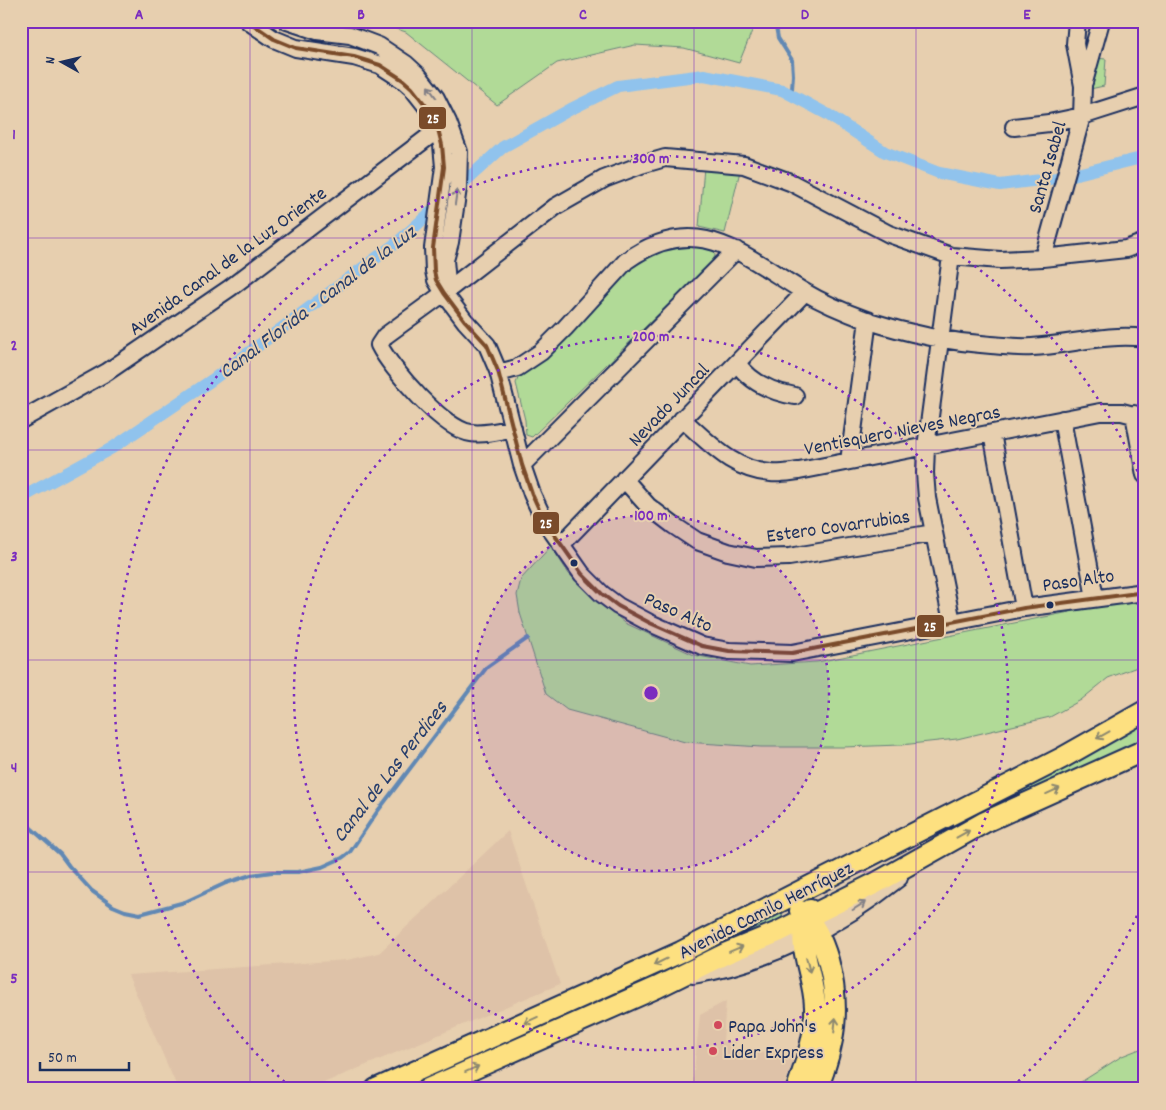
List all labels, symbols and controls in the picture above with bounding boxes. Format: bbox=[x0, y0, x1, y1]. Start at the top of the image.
text: A bbox=[135, 4, 144, 27]
text: B bbox=[357, 4, 365, 27]
text: C bbox=[579, 4, 587, 27]
text: D bbox=[801, 4, 810, 27]
text: E bbox=[1023, 4, 1031, 27]
north arrow bbox=[38, 38, 88, 88]
text: N bbox=[41, 56, 62, 65]
one-way arrow bbox=[426, 86, 437, 99]
line badge: 25 bbox=[418, 106, 447, 130]
text: 25 bbox=[427, 110, 440, 130]
street label: Santa Isabel bbox=[1022, 118, 1076, 217]
text: 1 bbox=[12, 124, 16, 147]
text: 300 m bbox=[633, 149, 669, 171]
street label: Avenida Canal de la Luz Oriente bbox=[124, 181, 334, 344]
one-way arrow bbox=[452, 190, 462, 206]
water label: Canal Florida - Canal de la Luz bbox=[214, 219, 425, 388]
text: 200 m bbox=[633, 327, 669, 349]
text: 2 bbox=[11, 335, 18, 358]
street label: Nevado Juncal bbox=[623, 358, 717, 454]
street label: Ventisquero Nieves Negras bbox=[802, 399, 1003, 465]
street label: Estero Covarrubias bbox=[765, 504, 912, 552]
text: 100 m bbox=[634, 506, 668, 528]
line badge: 25 bbox=[532, 511, 560, 535]
text: 25 bbox=[540, 515, 553, 535]
text: 3 bbox=[10, 546, 18, 569]
unlabelled marker bbox=[569, 558, 579, 568]
street label: Paso Alto bbox=[1041, 563, 1116, 601]
street label: Paso Alto bbox=[639, 586, 717, 641]
unlabelled marker bbox=[1045, 600, 1055, 610]
line badge: 25 bbox=[916, 614, 945, 638]
text: 25 bbox=[924, 618, 937, 638]
centre of rings bbox=[642, 684, 660, 702]
water label: Canal de Las Perdices bbox=[326, 695, 457, 850]
one-way arrow bbox=[1096, 731, 1110, 741]
text: 4 bbox=[11, 757, 17, 780]
one-way arrow bbox=[1045, 785, 1060, 795]
one-way arrow bbox=[956, 828, 970, 838]
street label: Avenida Camilo Henríquez bbox=[674, 855, 859, 968]
one-way arrow bbox=[852, 901, 866, 911]
one-way arrow bbox=[728, 944, 743, 953]
one-way arrow bbox=[803, 956, 813, 972]
one-way arrow bbox=[653, 957, 668, 967]
text: 5 bbox=[10, 968, 18, 991]
place label: Papa John's bbox=[728, 1014, 817, 1042]
one-way arrow bbox=[524, 1016, 539, 1026]
one-way arrow bbox=[830, 1018, 840, 1034]
marker: Papa John's bbox=[712, 1019, 724, 1031]
scale bar bbox=[40, 1040, 129, 1072]
place label: Lider Express bbox=[723, 1040, 824, 1068]
marker: Lider Express bbox=[707, 1045, 719, 1057]
text: 50 m bbox=[48, 1048, 77, 1070]
one-way arrow bbox=[464, 1063, 479, 1073]

